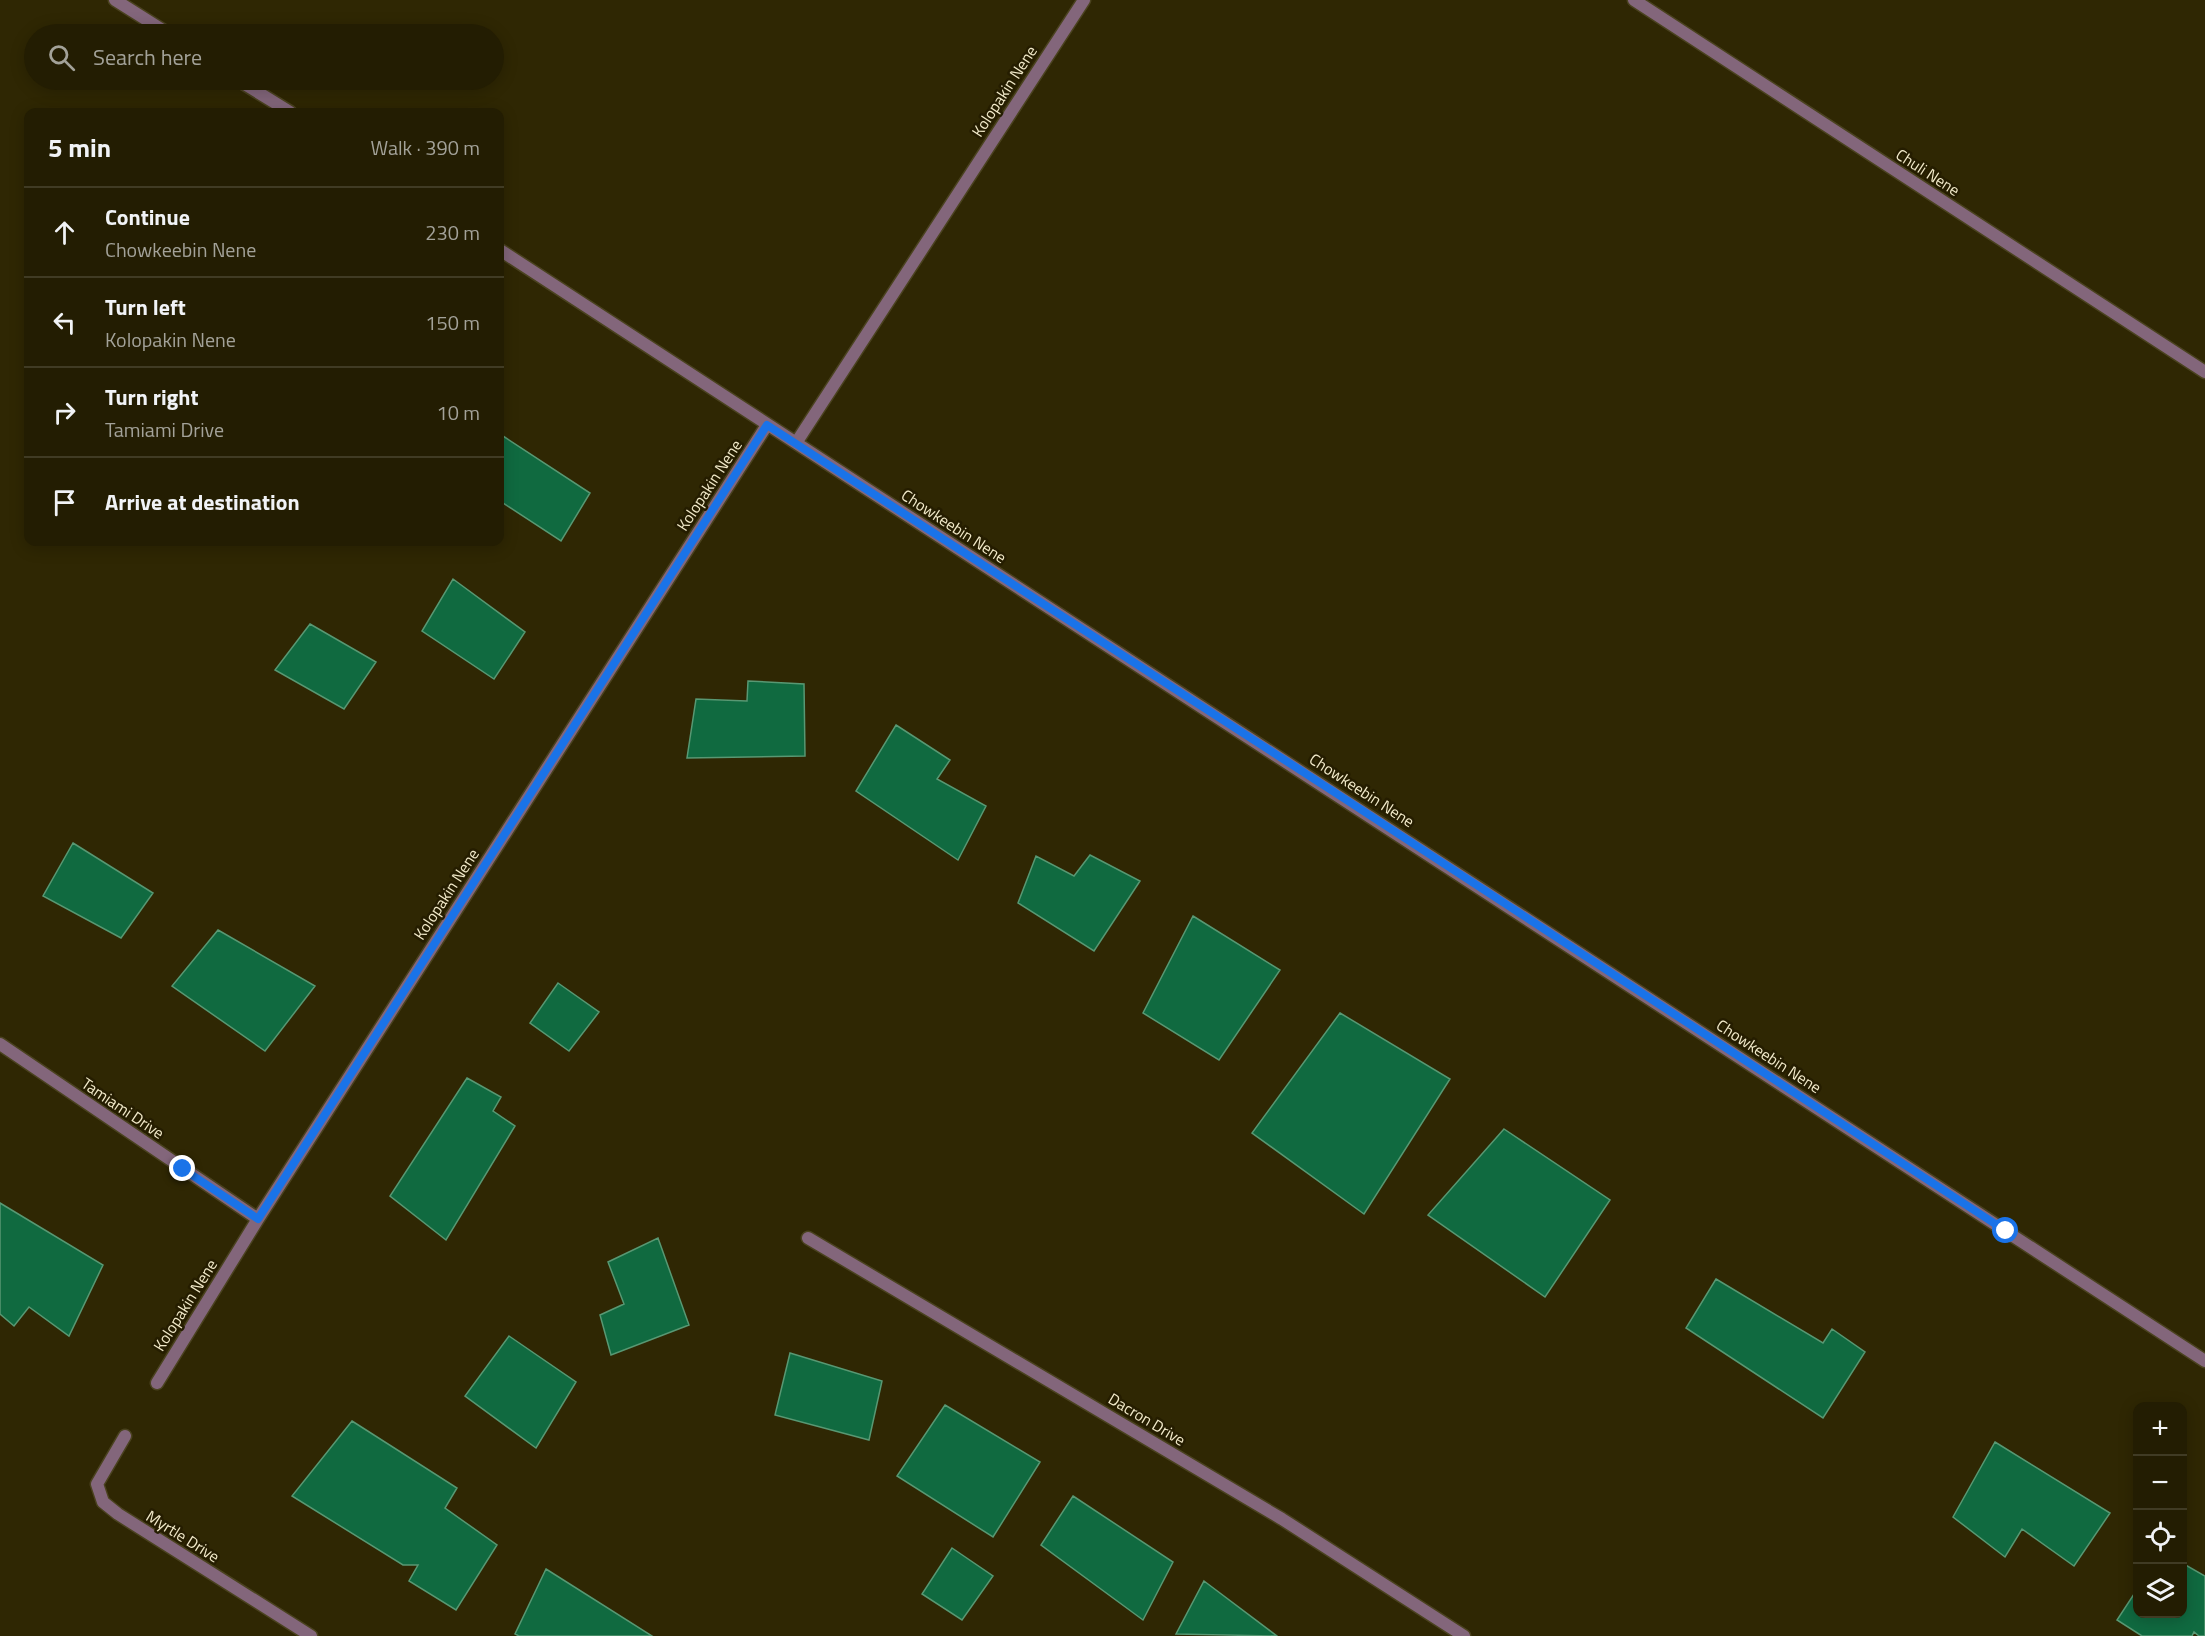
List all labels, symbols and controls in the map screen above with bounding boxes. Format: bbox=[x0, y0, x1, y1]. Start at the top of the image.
search box bbox=[24, 24, 504, 90]
text: Search here bbox=[93, 40, 202, 74]
icon: search bbox=[45, 41, 78, 74]
street label: Kolopakin Nene bbox=[965, 41, 1043, 141]
text: 5 min bbox=[48, 128, 111, 167]
text: Walk · 390 m bbox=[371, 132, 480, 163]
street label: Chuli Nene bbox=[1891, 142, 1965, 202]
text: Continue bbox=[105, 200, 190, 234]
icon: ahead bbox=[48, 216, 81, 249]
text: 230 m bbox=[425, 217, 480, 248]
text: Chowkeebin Nene bbox=[105, 234, 256, 265]
text: Turn left bbox=[105, 290, 186, 324]
icon: left bbox=[48, 306, 81, 339]
text: 150 m bbox=[425, 307, 480, 338]
text: Kolopakin Nene bbox=[105, 324, 236, 355]
text: Turn right bbox=[105, 380, 199, 414]
icon: right bbox=[48, 396, 81, 429]
text: 10 m bbox=[436, 397, 480, 428]
text: Tamiami Drive bbox=[105, 414, 224, 445]
street label: Kolopakin Nene bbox=[670, 435, 748, 535]
street label: Chowkeebin Nene bbox=[897, 483, 1011, 569]
text: Arrive at destination bbox=[105, 485, 300, 519]
icon: arrive bbox=[48, 486, 81, 519]
street label: Chowkeebin Nene bbox=[1305, 747, 1419, 833]
street label: Kolopakin Nene bbox=[407, 844, 485, 944]
street label: Chowkeebin Nene bbox=[1712, 1013, 1826, 1099]
street label: Tamiami Drive bbox=[77, 1071, 169, 1145]
route end bbox=[169, 1155, 195, 1181]
route start bbox=[1992, 1217, 2018, 1243]
street label: Kolopakin Nene bbox=[147, 1254, 223, 1356]
street label: Dacron Drive bbox=[1104, 1387, 1190, 1451]
map controls bbox=[2133, 1402, 2187, 1618]
button: + bbox=[2133, 1402, 2187, 1456]
button: − bbox=[2133, 1456, 2187, 1510]
street label: Myrtle Drive bbox=[142, 1504, 224, 1568]
button: locate bbox=[2133, 1510, 2187, 1564]
button: layers bbox=[2133, 1564, 2187, 1618]

